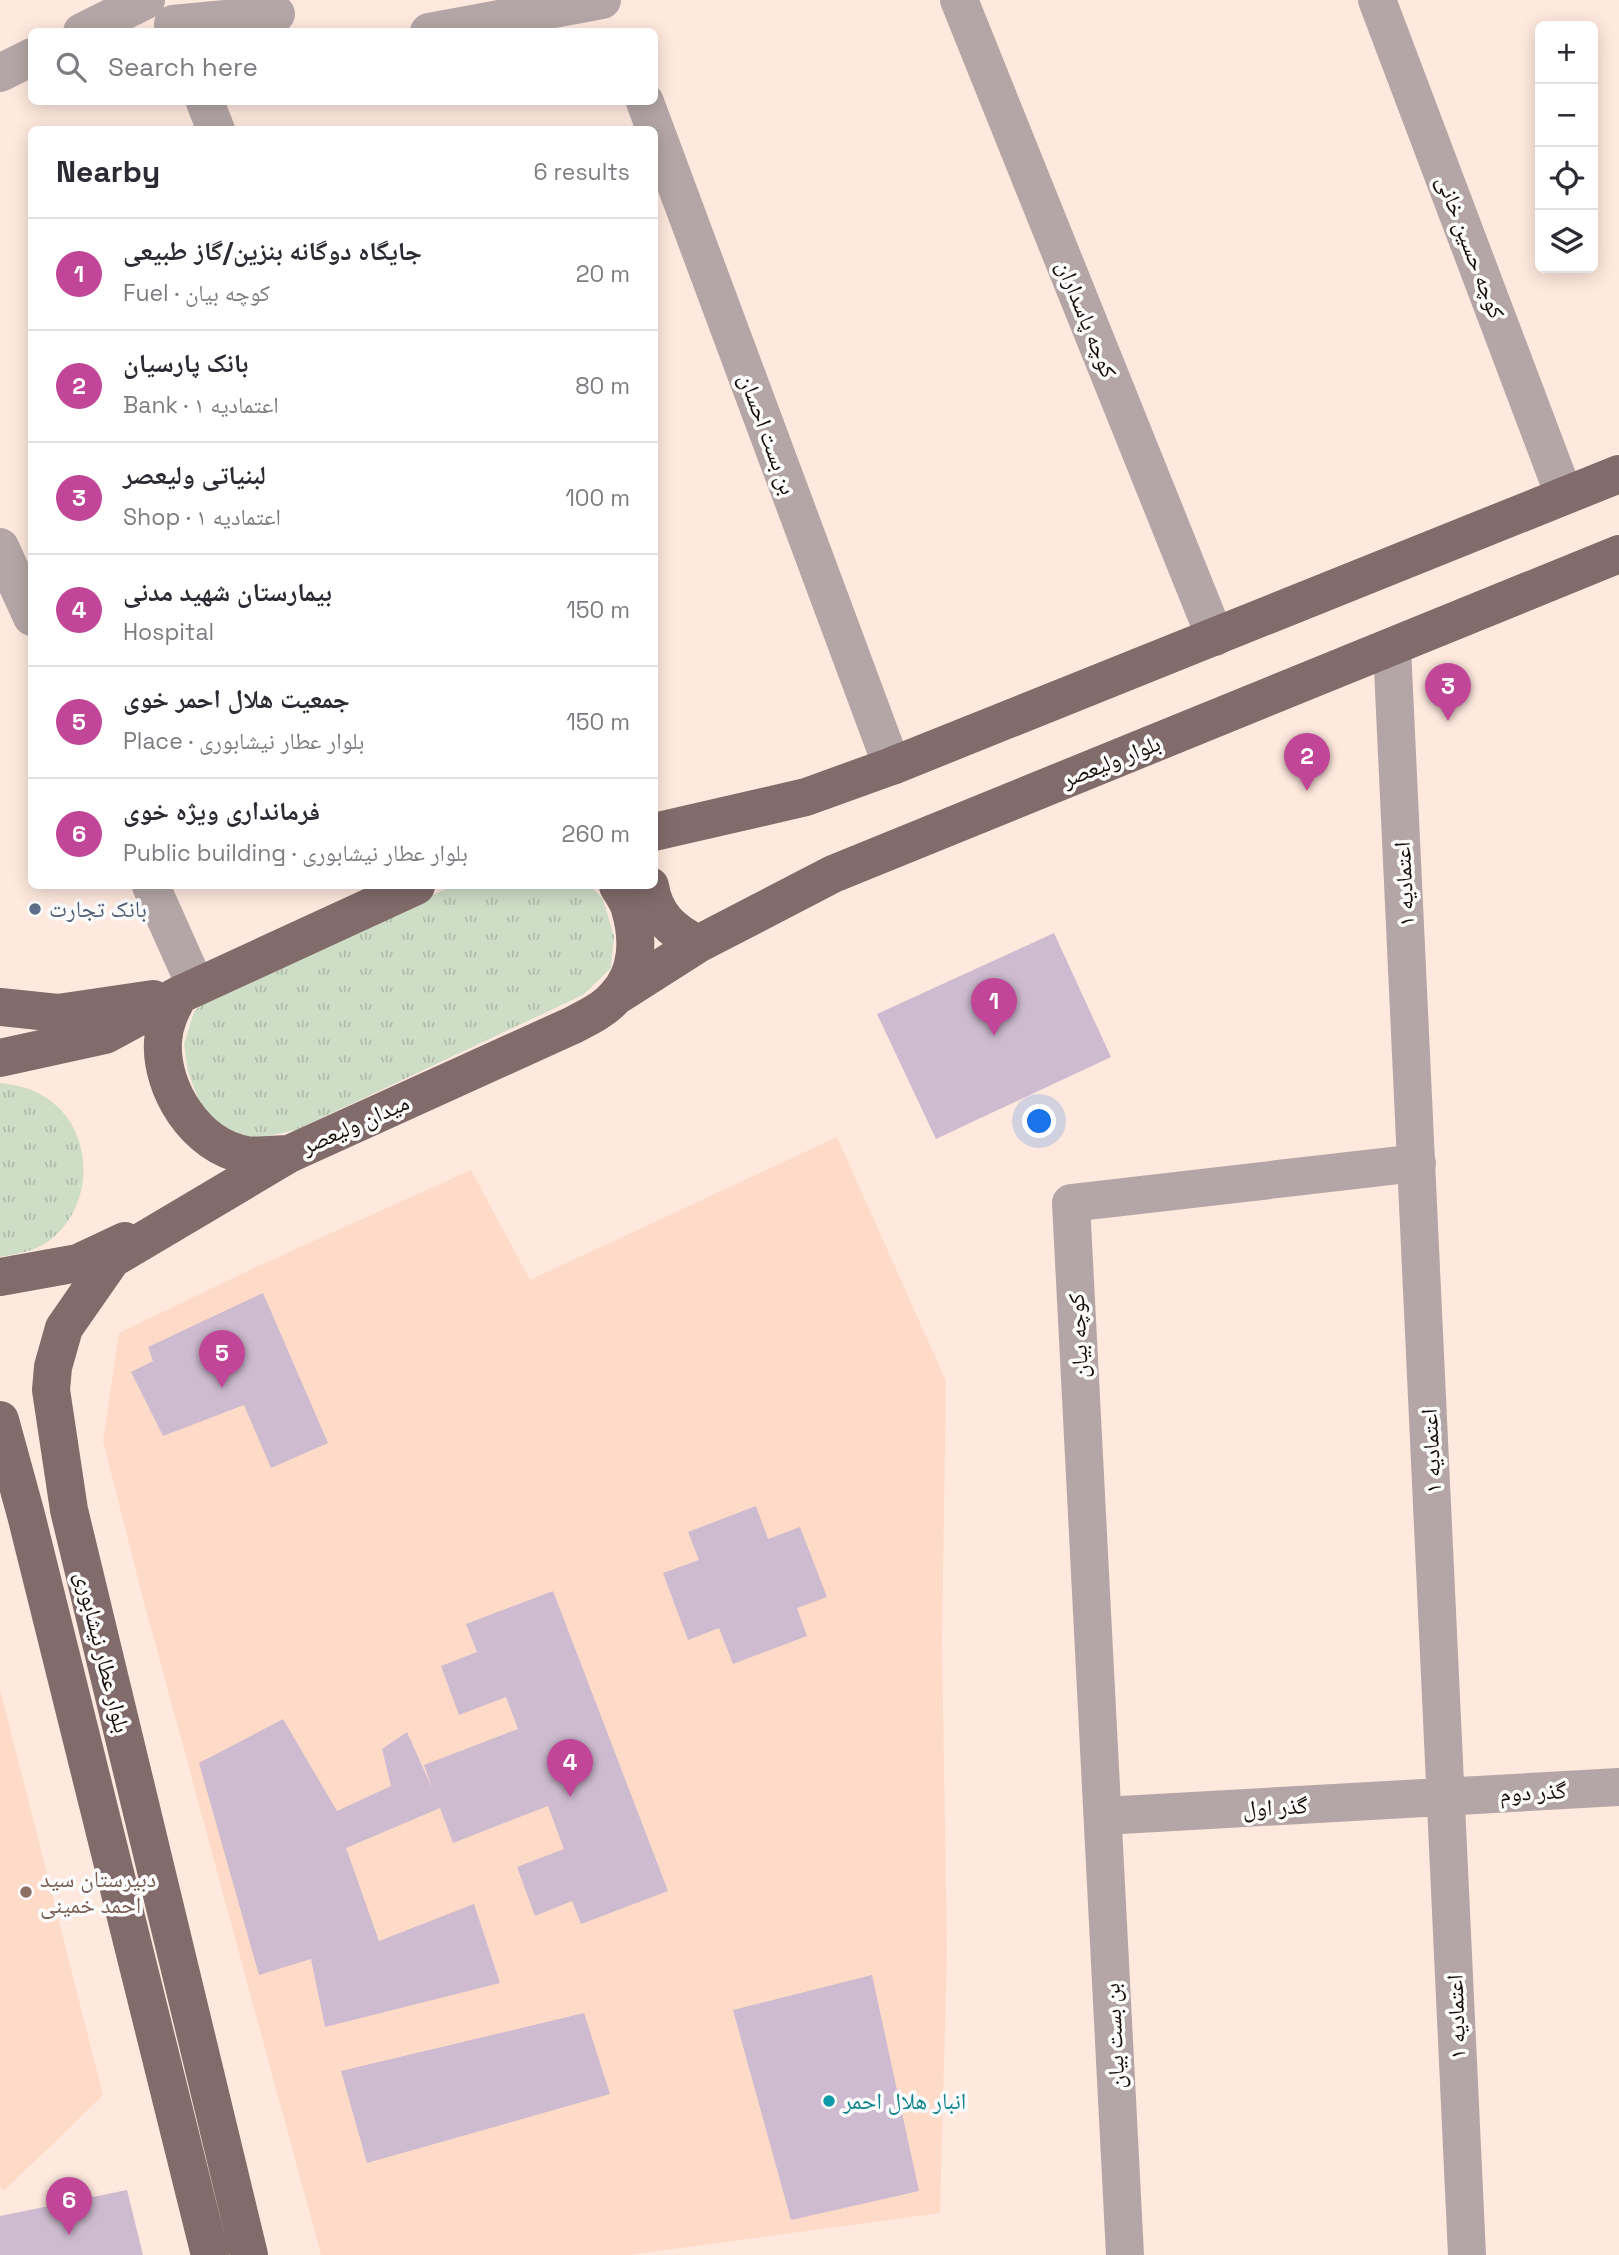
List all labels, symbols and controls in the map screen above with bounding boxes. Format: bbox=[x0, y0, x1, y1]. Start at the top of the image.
map controls bbox=[1535, 21, 1598, 273]
button: + bbox=[1535, 21, 1598, 84]
search box bbox=[28, 28, 658, 105]
icon: search bbox=[52, 48, 90, 86]
text: Search here bbox=[108, 50, 258, 84]
button: − bbox=[1535, 84, 1598, 147]
button: locate bbox=[1535, 147, 1598, 210]
text: Nearby bbox=[56, 152, 160, 191]
text: 6 results bbox=[534, 157, 630, 187]
street label: کوچه حسین خانی bbox=[1430, 171, 1512, 323]
button: layers bbox=[1535, 210, 1598, 273]
text: جایگاه دوگانه بنزین/گاز طبیعی bbox=[123, 234, 422, 268]
street label: کوچه پاسداران bbox=[1050, 256, 1124, 383]
text: 1 bbox=[74, 259, 84, 289]
text: 20 m bbox=[576, 259, 630, 289]
text: Fuel · کوچه بیان bbox=[123, 278, 270, 308]
text: بانک پارسیان bbox=[123, 346, 248, 380]
street label: بن بست احسان bbox=[732, 369, 804, 499]
text: 2 bbox=[72, 371, 86, 401]
text: 80 m bbox=[575, 371, 630, 401]
text: Bank · اعتمادیه ۱ bbox=[123, 390, 279, 420]
text: لبنیاتی ولیعصر bbox=[123, 458, 266, 492]
text: 3 bbox=[72, 483, 86, 513]
text: 100 m bbox=[565, 483, 630, 513]
text: Shop · اعتمادیه ۱ bbox=[123, 502, 281, 532]
text: بیمارستان شهید مدنی bbox=[123, 575, 332, 609]
text: 4 bbox=[72, 595, 86, 625]
text: 150 m bbox=[566, 595, 630, 625]
text: Hospital bbox=[123, 617, 214, 647]
pin: 3 bbox=[1425, 663, 1471, 721]
text: جمعیت هلال احمر خوی bbox=[123, 682, 350, 716]
text: 5 bbox=[72, 707, 86, 737]
text: 150 m bbox=[566, 707, 630, 737]
text: Place · بلوار عطار نیشابوری bbox=[123, 726, 364, 756]
street label: بلوار ولیعصر bbox=[1056, 728, 1165, 795]
pin: 2 bbox=[1284, 733, 1330, 791]
text: فرمانداری ویژه خوی bbox=[123, 794, 320, 828]
text: 6 bbox=[72, 819, 86, 849]
text: 260 m bbox=[562, 819, 630, 849]
text: Public building · بلوار عطار نیشابوری bbox=[123, 838, 468, 868]
street label: اعتمادیه ۱ bbox=[1387, 841, 1421, 927]
place label: بانک تجارت bbox=[49, 894, 147, 924]
marker: بانک تجارت bbox=[27, 901, 43, 917]
pin: 1 bbox=[971, 978, 1017, 1036]
street label: میدان ولیعصر bbox=[295, 1087, 414, 1162]
your location bbox=[1022, 1104, 1056, 1138]
street label: کوچه بیان bbox=[1061, 1292, 1095, 1379]
pin: 5 bbox=[199, 1330, 245, 1388]
street label: اعتمادیه ۱ bbox=[1414, 1408, 1448, 1494]
street label: بلوار عطار نیشابوری bbox=[68, 1568, 138, 1736]
pin: 4 bbox=[547, 1739, 593, 1797]
street label: گذر دوم bbox=[1499, 1775, 1568, 1810]
street label: گذر اول bbox=[1242, 1790, 1309, 1824]
place label: دبیرستان سید احمد خمینی bbox=[40, 1864, 156, 1920]
marker: دبیرستان سید احمد خمینی bbox=[18, 1884, 34, 1900]
street label: اعتمادیه ۱ bbox=[1440, 1974, 1472, 2060]
street label: بن بست بیان bbox=[1096, 1982, 1132, 2090]
place label: انبار هلال احمر bbox=[842, 2086, 966, 2116]
marker: انبار هلال احمر bbox=[821, 2093, 837, 2109]
pin: 6 bbox=[46, 2177, 92, 2235]

